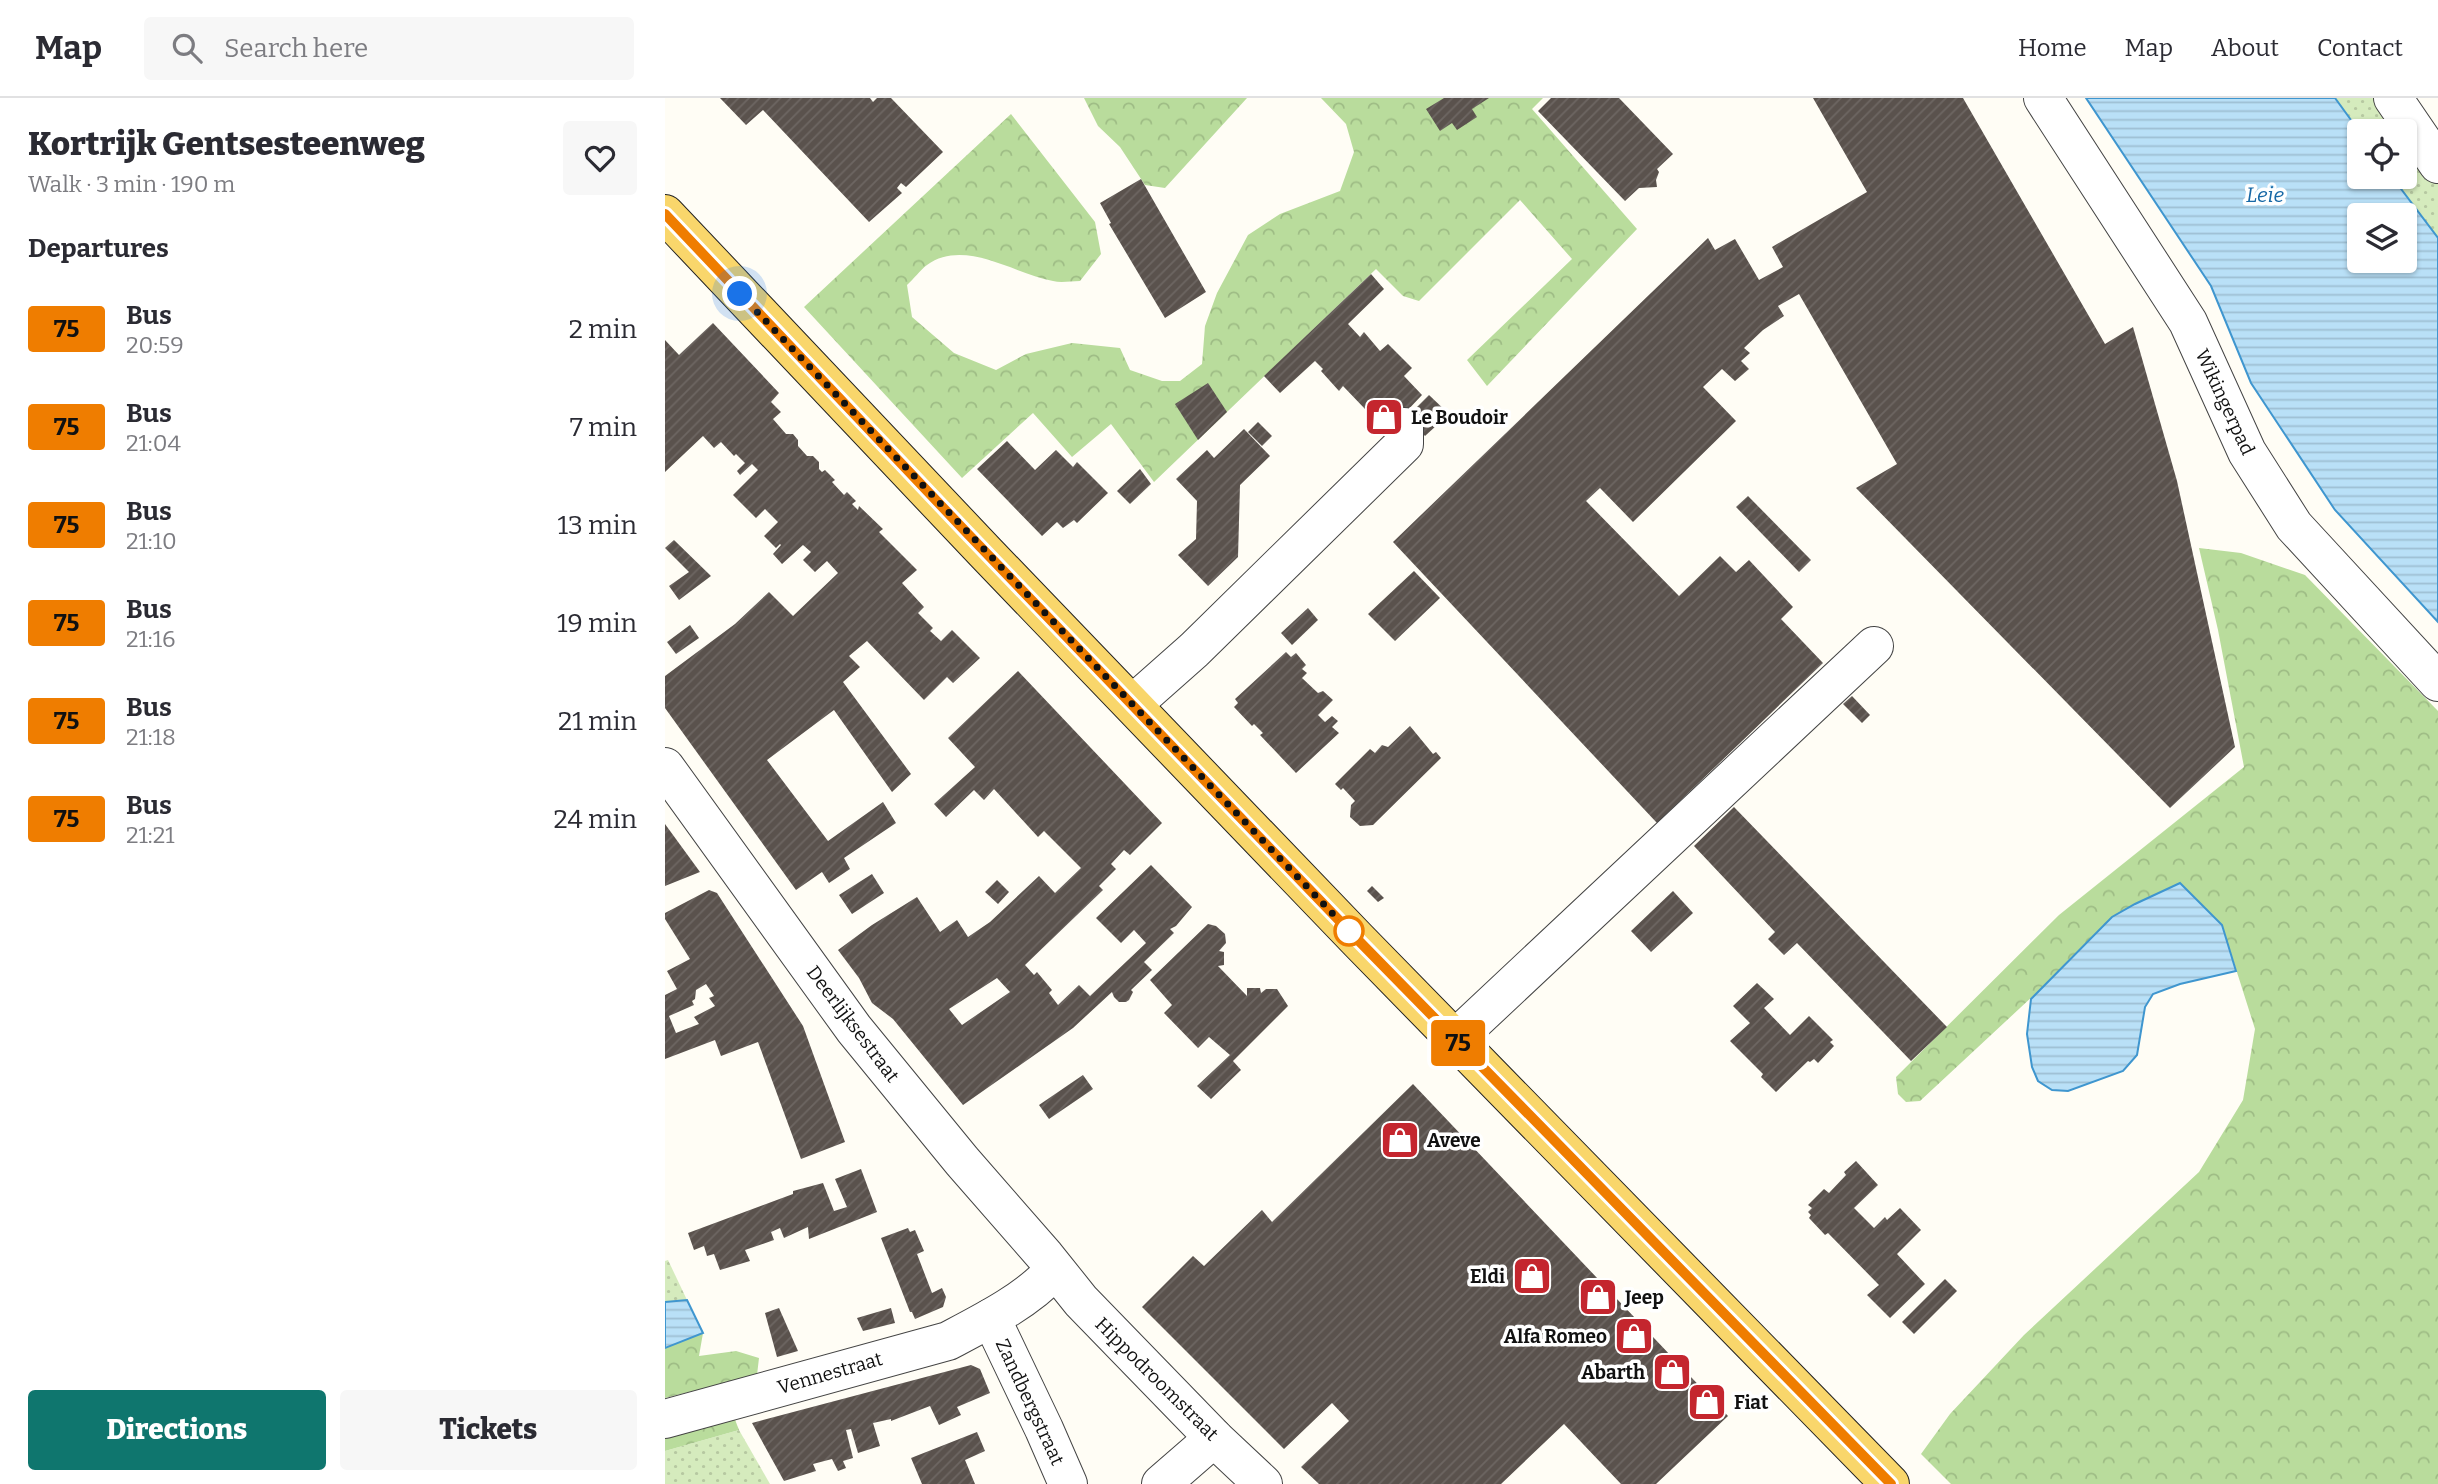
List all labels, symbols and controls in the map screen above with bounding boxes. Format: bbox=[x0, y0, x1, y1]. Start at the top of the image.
search box bbox=[144, 17, 634, 80]
text: Map bbox=[35, 28, 102, 68]
icon: search bbox=[168, 29, 206, 67]
text: Search here bbox=[224, 33, 368, 64]
text: Home bbox=[2018, 34, 2087, 62]
text: Map bbox=[2125, 34, 2173, 62]
text: About bbox=[2211, 34, 2279, 62]
text: Contact bbox=[2317, 34, 2403, 62]
map controls bbox=[2347, 119, 2417, 273]
button: locate bbox=[2347, 119, 2417, 189]
button: heart bbox=[563, 121, 637, 195]
text: Kortrijk Gentsesteenweg bbox=[28, 124, 425, 164]
text: Walk · 3 min · 190 m bbox=[28, 170, 235, 198]
water label: Leie bbox=[2246, 182, 2284, 208]
button: layers bbox=[2347, 203, 2417, 273]
text: Departures bbox=[28, 233, 169, 264]
your location bbox=[722, 276, 757, 311]
text: Bus bbox=[126, 300, 172, 331]
text: 2 min bbox=[569, 314, 637, 345]
text: 75 bbox=[54, 315, 79, 343]
text: 20:59 bbox=[126, 331, 184, 359]
street label: Wikingerpad bbox=[2190, 345, 2260, 459]
shop icon: Le Boudoir bbox=[1363, 396, 1405, 438]
text: Bus bbox=[126, 398, 172, 429]
place label: Le Boudoir bbox=[1411, 406, 1508, 429]
text: 7 min bbox=[570, 412, 637, 443]
text: 75 bbox=[54, 413, 79, 441]
text: 21:04 bbox=[126, 429, 181, 457]
text: Bus bbox=[126, 496, 172, 527]
text: 13 min bbox=[557, 510, 637, 541]
text: 75 bbox=[54, 511, 79, 539]
text: 21:10 bbox=[126, 527, 177, 555]
text: Bus bbox=[126, 594, 172, 625]
text: 19 min bbox=[557, 608, 637, 639]
text: 75 bbox=[54, 609, 79, 637]
text: 21:16 bbox=[126, 625, 176, 653]
text: Bus bbox=[126, 692, 172, 723]
text: 21 min bbox=[558, 706, 637, 737]
text: 75 bbox=[54, 707, 79, 735]
text: 21:18 bbox=[126, 723, 176, 751]
text: Bus bbox=[126, 790, 172, 821]
text: 24 min bbox=[553, 804, 637, 835]
text: 75 bbox=[54, 805, 79, 833]
text: 21:21 bbox=[126, 821, 175, 849]
unlabelled marker bbox=[1334, 916, 1364, 946]
street label: Deerlijksestraat bbox=[802, 961, 904, 1087]
line badge: 75 bbox=[1427, 1020, 1489, 1066]
text: 75 bbox=[1445, 1029, 1471, 1057]
shop icon: Aveve bbox=[1379, 1119, 1421, 1161]
place label: Aveve bbox=[1427, 1129, 1481, 1152]
shop icon: Eldi bbox=[1511, 1255, 1553, 1297]
place label: Eldi bbox=[1470, 1265, 1505, 1288]
shop icon: Jeep bbox=[1577, 1276, 1619, 1318]
place label: Jeep bbox=[1624, 1286, 1664, 1309]
street label: Hippodroomstraat bbox=[1091, 1313, 1224, 1446]
shop icon: Alfa Romeo bbox=[1613, 1315, 1655, 1357]
place label: Alfa Romeo bbox=[1504, 1325, 1607, 1348]
street label: Zandbergstraat bbox=[991, 1335, 1069, 1469]
street label: Vennestraat bbox=[775, 1347, 885, 1399]
shop icon: Abarth bbox=[1651, 1351, 1693, 1393]
place label: Abarth bbox=[1581, 1361, 1645, 1384]
shop icon: Fiat bbox=[1686, 1381, 1728, 1423]
button: Directions bbox=[28, 1390, 326, 1470]
button: Tickets bbox=[340, 1390, 637, 1470]
place label: Fiat bbox=[1734, 1391, 1769, 1414]

